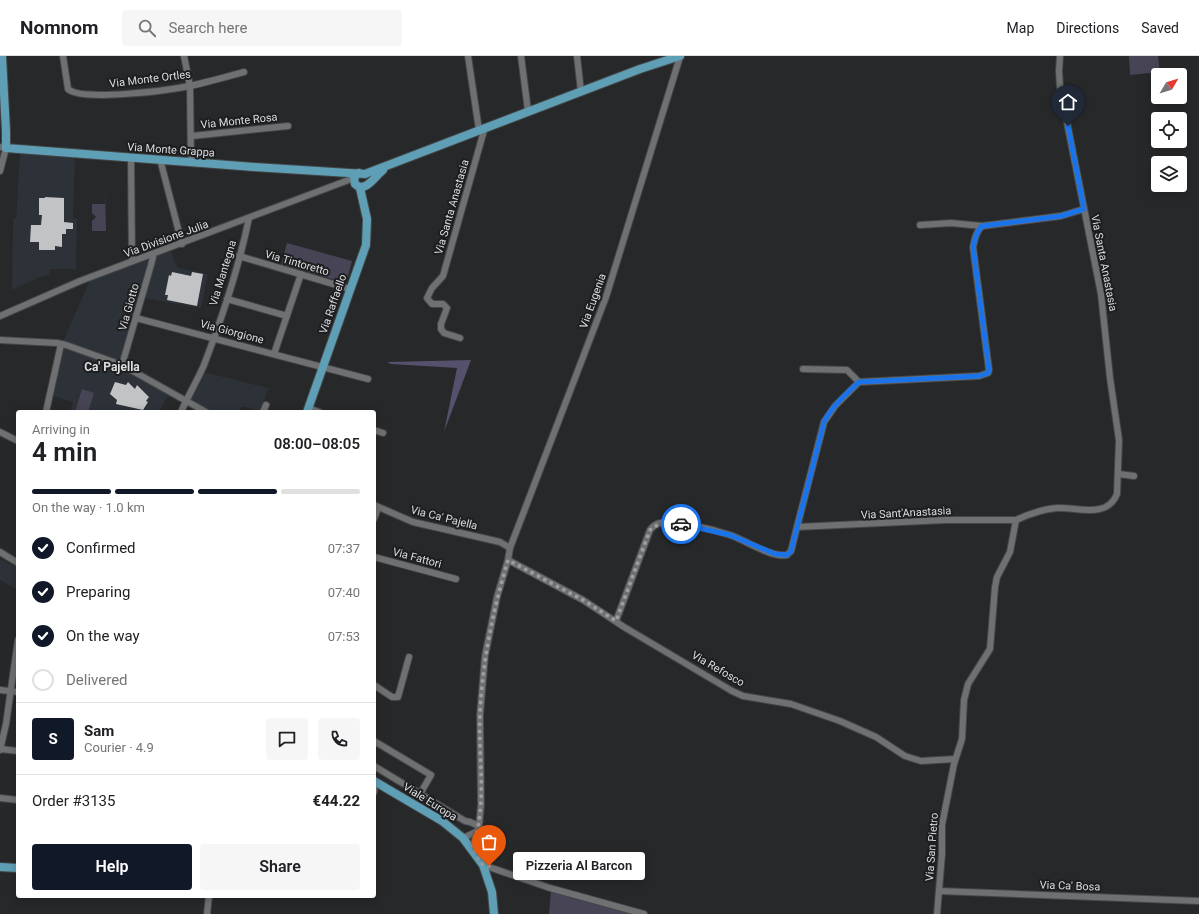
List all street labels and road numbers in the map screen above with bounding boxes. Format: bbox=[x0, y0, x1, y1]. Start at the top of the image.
street label: Via Monte Ortles bbox=[109, 68, 192, 90]
street label: Via Monte Rosa bbox=[200, 110, 278, 132]
street label: Via Monte Grappa bbox=[127, 140, 215, 160]
street label: Via Santa Anastasia bbox=[432, 158, 472, 256]
street label: Via Santa Anastasia bbox=[1088, 214, 1120, 312]
street label: Via Divisione Julia bbox=[122, 218, 210, 260]
street label: Via Mantegna bbox=[207, 239, 239, 307]
street label: Via Tintoretto bbox=[263, 248, 331, 278]
street label: Via Raffaello bbox=[317, 272, 349, 336]
street label: Via Eugenia bbox=[577, 272, 609, 330]
street label: Via Giotto bbox=[116, 282, 142, 332]
street label: Via Giorgione bbox=[199, 317, 265, 347]
street label: Via Ca' Pajella bbox=[409, 503, 479, 533]
street label: Via Sant'Anastasia bbox=[860, 504, 952, 522]
street label: Via Fattori bbox=[391, 545, 443, 571]
street label: Via Refosco bbox=[689, 649, 747, 689]
street label: Viale Europa bbox=[401, 780, 459, 824]
street label: Via San Pietro bbox=[923, 812, 941, 882]
street label: Via Ca' Bosa bbox=[1039, 878, 1101, 894]

